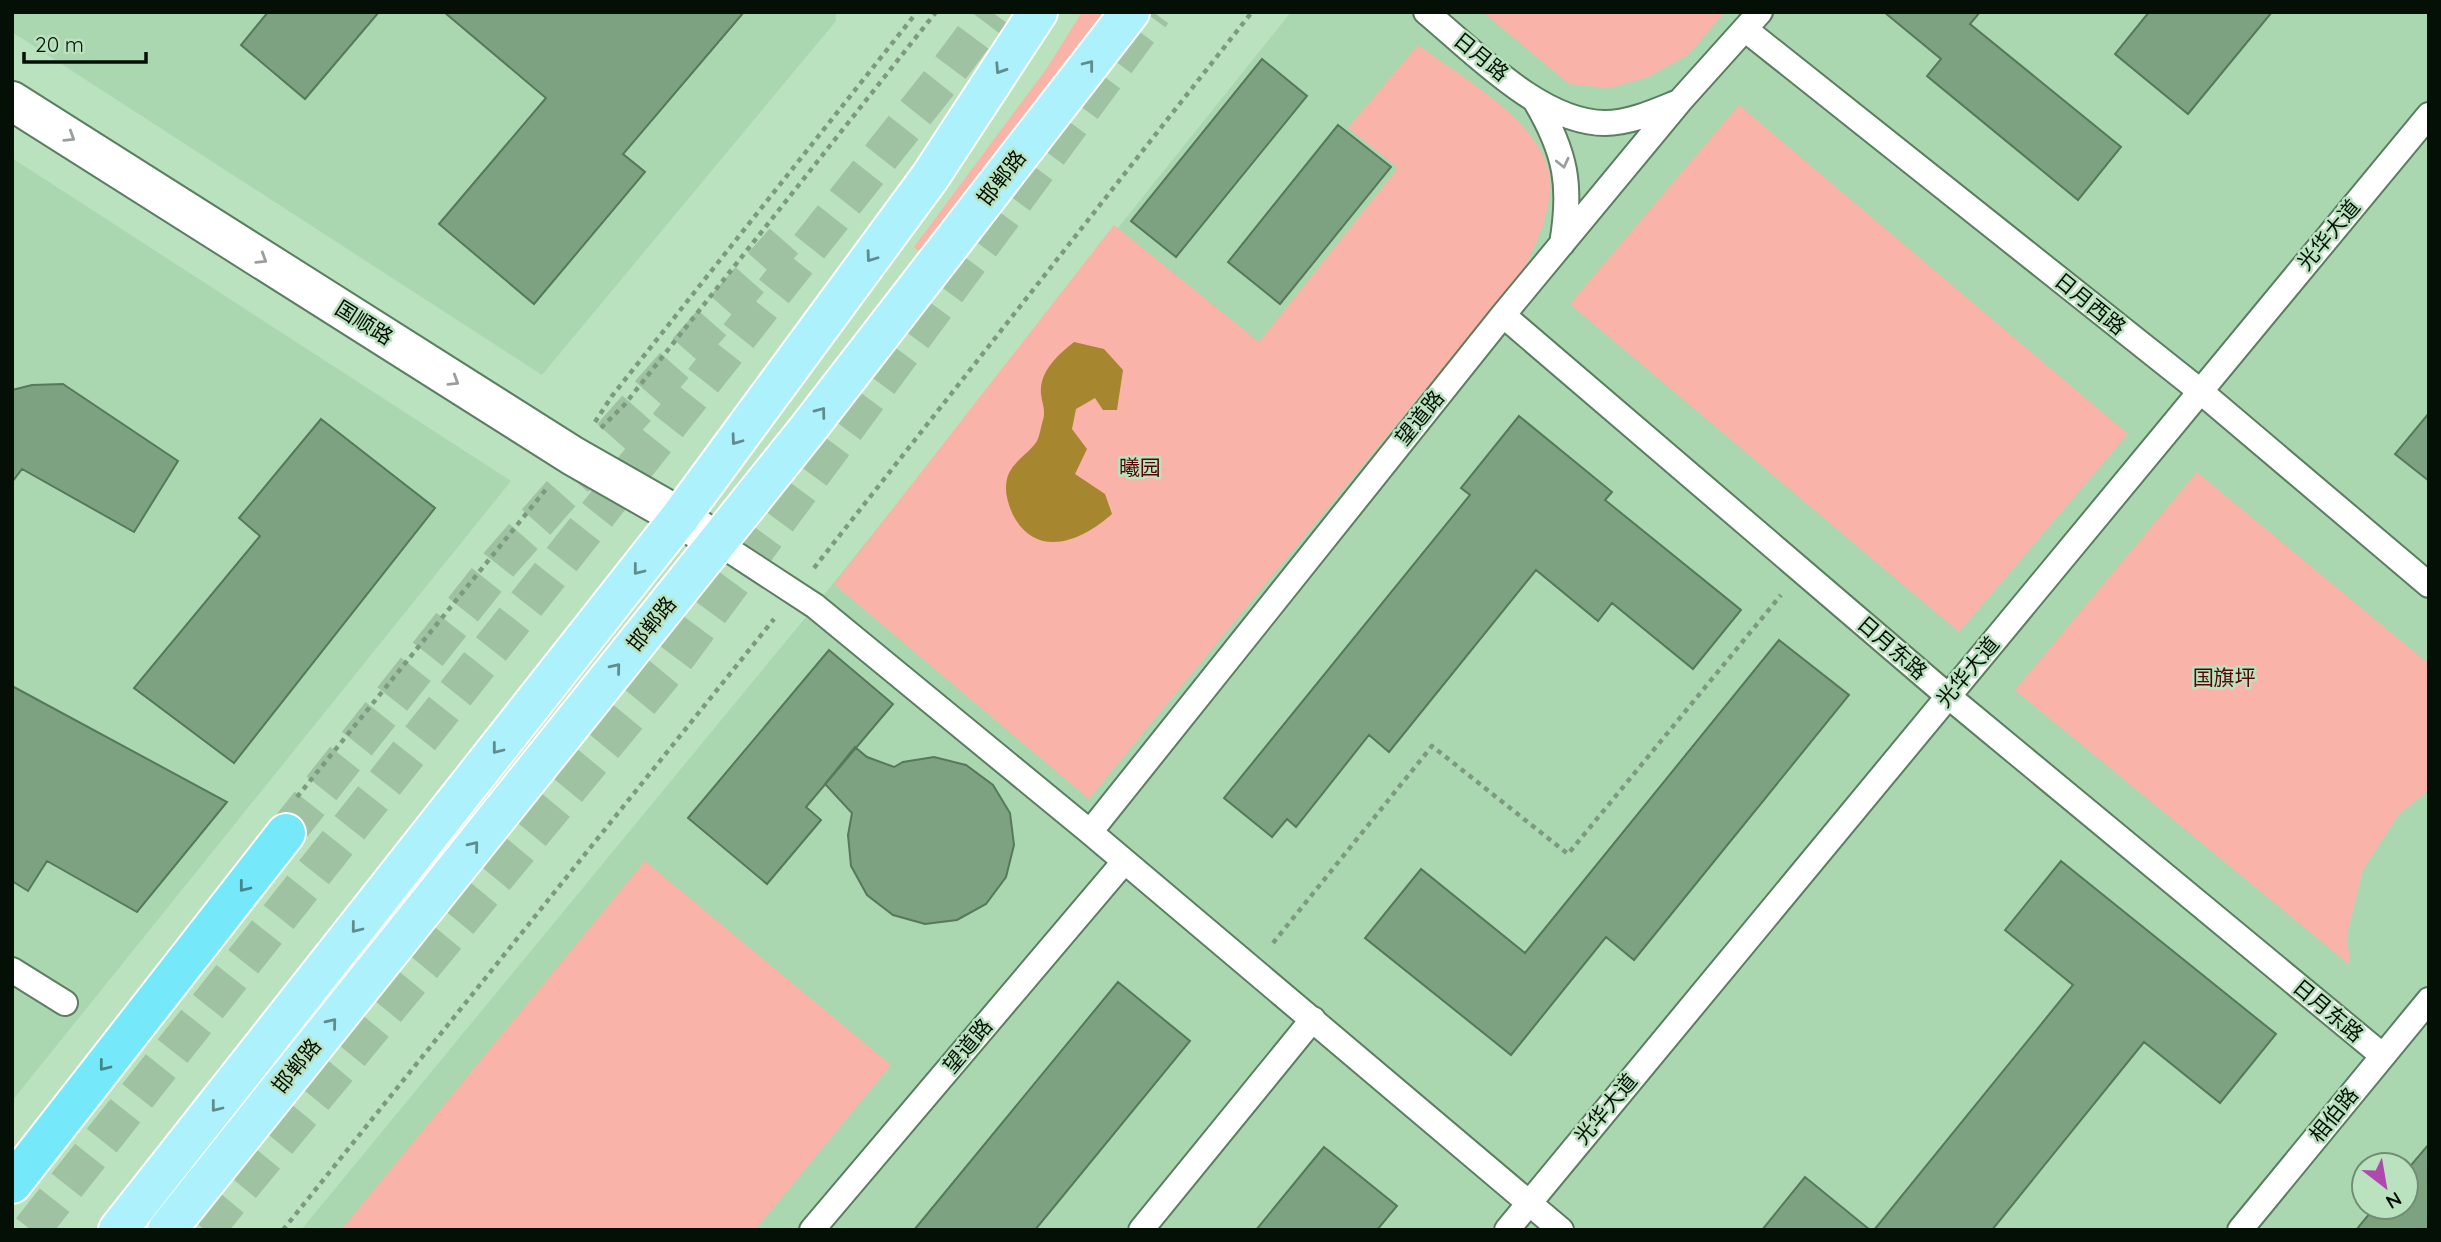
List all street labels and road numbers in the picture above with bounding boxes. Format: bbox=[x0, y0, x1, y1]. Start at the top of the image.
street label: 日月路 bbox=[1449, 26, 1514, 86]
street label: 邯郸路 bbox=[972, 145, 1031, 210]
street label: 光华大道 bbox=[2291, 194, 2365, 275]
street label: 日月西路 bbox=[2050, 267, 2131, 340]
street label: 国顺路 bbox=[331, 294, 398, 350]
street label: 望道路 bbox=[1389, 385, 1449, 450]
street label: 邯郸路 bbox=[621, 591, 681, 656]
street label: 日月东路 bbox=[1852, 610, 1933, 685]
street label: 光华大道 bbox=[1930, 631, 2004, 712]
street label: 日月东路 bbox=[2288, 973, 2369, 1047]
street label: 望道路 bbox=[937, 1013, 997, 1078]
street label: 邯郸路 bbox=[266, 1033, 326, 1098]
street label: 光华大道 bbox=[1568, 1068, 1642, 1149]
street label: 相伯路 bbox=[2303, 1082, 2363, 1147]

